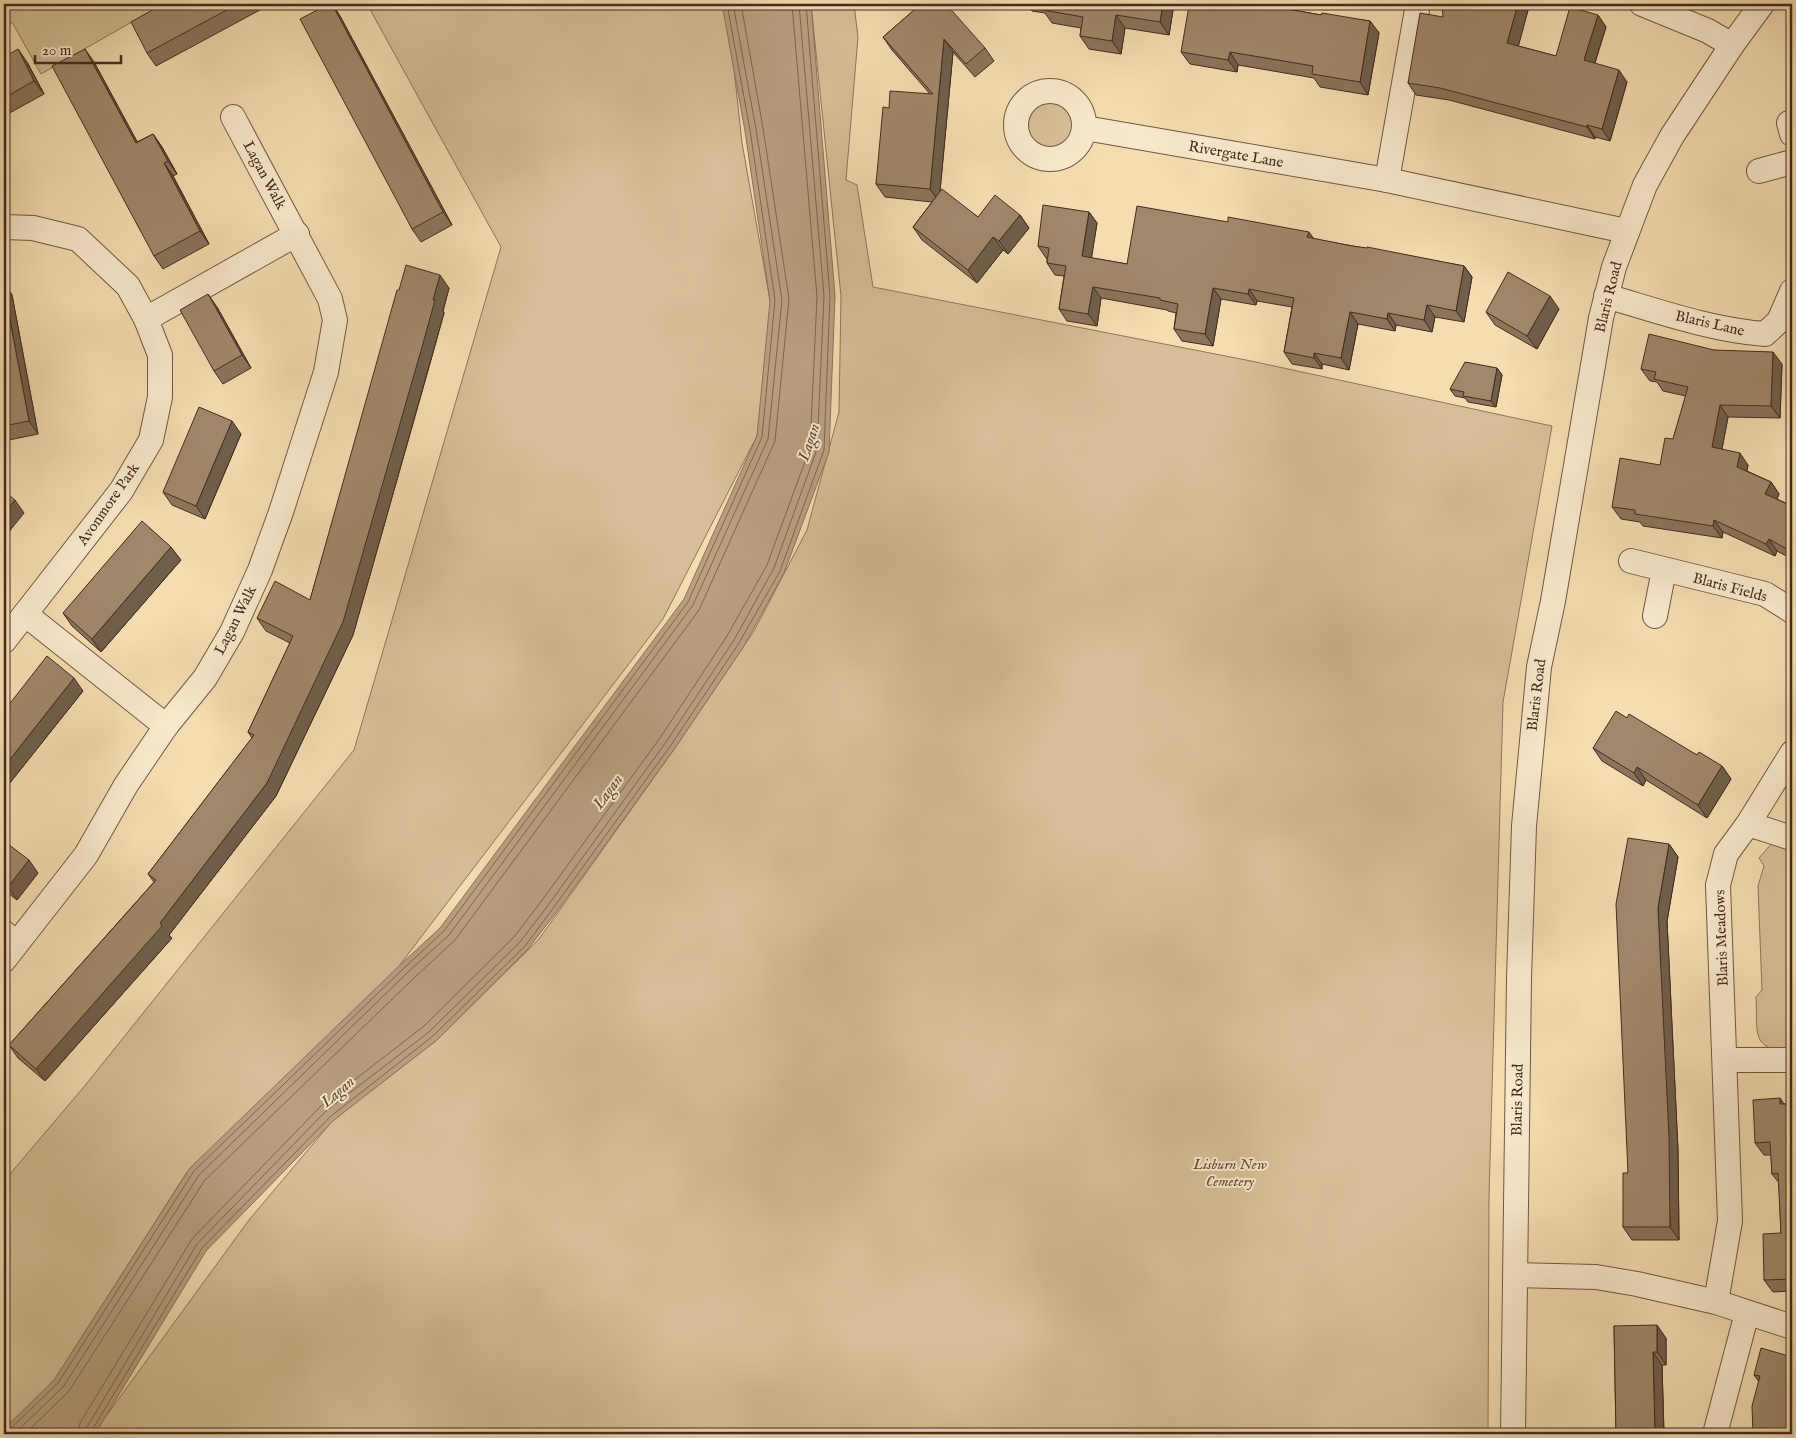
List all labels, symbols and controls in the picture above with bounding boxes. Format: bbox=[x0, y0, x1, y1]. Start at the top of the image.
scale bar bbox=[35, 32, 121, 64]
text: 20 m bbox=[42, 41, 72, 60]
street label: Rivergate Lane bbox=[1187, 137, 1285, 172]
street label: Lagan Walk bbox=[239, 138, 291, 214]
street label: Blaris Road bbox=[1590, 259, 1627, 335]
street label: Blaris Lane bbox=[1673, 306, 1747, 341]
water label: Lagan bbox=[794, 421, 825, 465]
street label: Avonmore Park bbox=[72, 459, 144, 550]
street label: Blaris Fields bbox=[1691, 568, 1769, 607]
street label: Lagan Walk bbox=[210, 582, 261, 658]
street label: Blaris Road bbox=[1523, 657, 1550, 732]
water label: Lagan bbox=[589, 771, 628, 814]
street label: Blaris Meadows bbox=[1710, 889, 1733, 987]
street label: Blaris Road bbox=[1507, 1063, 1528, 1136]
water label: Lagan bbox=[317, 1072, 359, 1113]
park label: Lisburn New Cemetery bbox=[1192, 1155, 1268, 1191]

